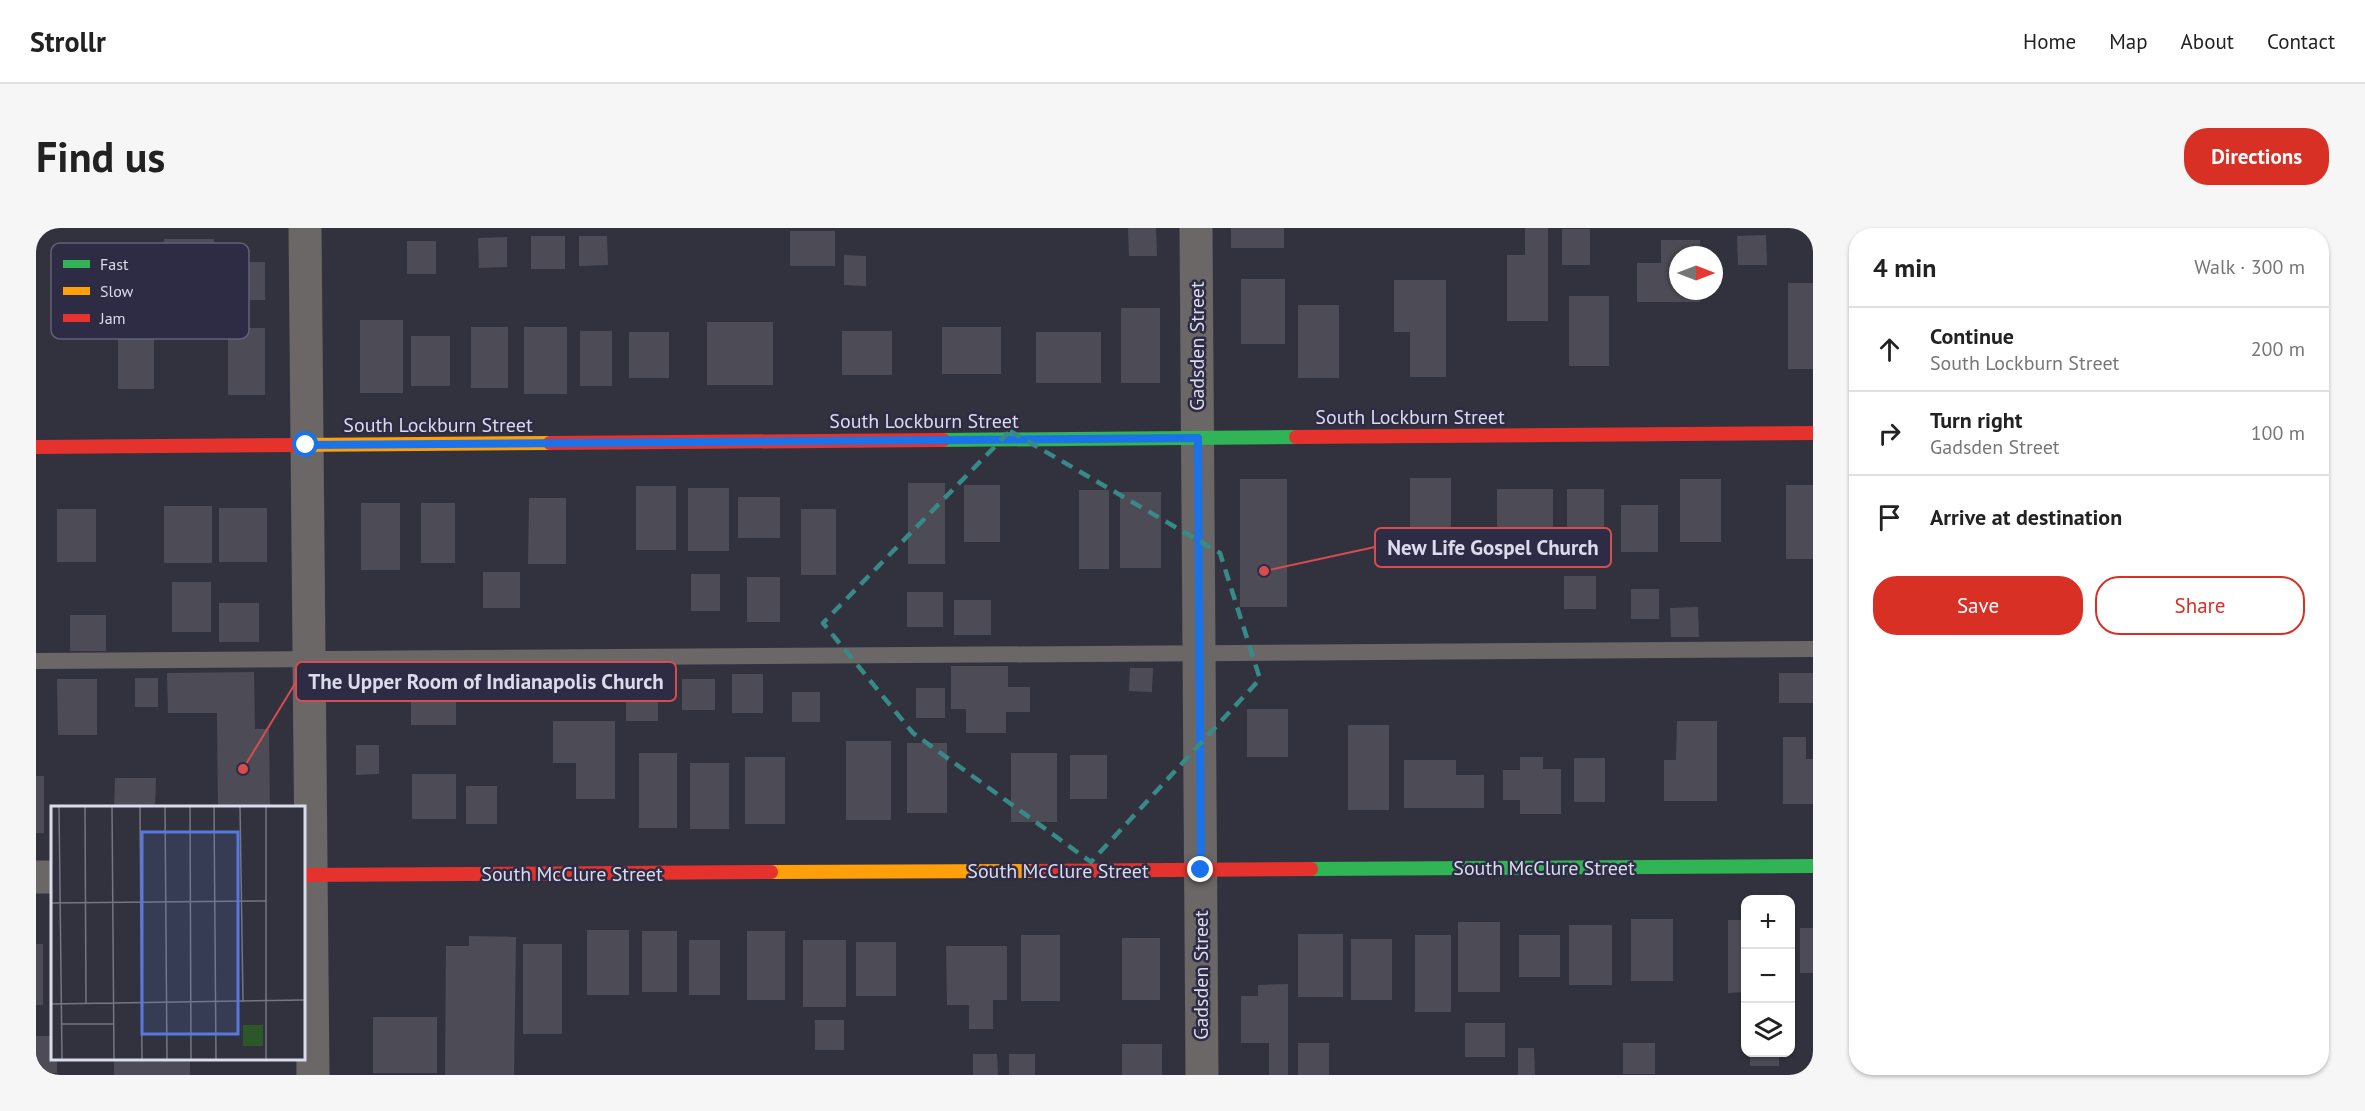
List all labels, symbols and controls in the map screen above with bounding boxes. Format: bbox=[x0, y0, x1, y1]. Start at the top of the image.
text: Strollr bbox=[30, 23, 106, 60]
text: Home bbox=[2023, 28, 2076, 55]
text: Map bbox=[2109, 28, 2148, 55]
text: About bbox=[2181, 28, 2234, 55]
text: Contact bbox=[2267, 28, 2335, 55]
button: Directions bbox=[2184, 128, 2329, 185]
text: Find us bbox=[36, 129, 165, 184]
legend bbox=[51, 243, 249, 339]
north arrow bbox=[1669, 246, 1723, 300]
text: 4 min bbox=[1873, 251, 1936, 284]
text: Fast bbox=[100, 254, 129, 274]
text: Walk · 300 m bbox=[2194, 254, 2305, 280]
text: Slow bbox=[100, 281, 134, 301]
street label: Gadsden Street bbox=[1184, 281, 1210, 411]
text: Jam bbox=[99, 308, 126, 328]
text: Continue bbox=[1930, 322, 2014, 350]
icon: ahead bbox=[1873, 333, 1906, 366]
text: 200 m bbox=[2251, 336, 2305, 362]
text: South Lockburn Street bbox=[1930, 350, 2119, 376]
street label: South Lockburn Street bbox=[1315, 404, 1505, 430]
text: Turn right bbox=[1930, 406, 2022, 434]
street label: South Lockburn Street bbox=[829, 408, 1019, 434]
street label: South Lockburn Street bbox=[343, 412, 533, 438]
icon: right bbox=[1873, 417, 1906, 450]
text: 100 m bbox=[2251, 420, 2305, 446]
route start bbox=[292, 431, 318, 457]
text: Gadsden Street bbox=[1930, 434, 2060, 460]
icon: arrive bbox=[1873, 501, 1906, 534]
text: Arrive at destination bbox=[1930, 503, 2122, 531]
callout: New Life Gospel Church bbox=[1375, 528, 1611, 567]
text: New Life Gospel Church bbox=[1387, 534, 1599, 561]
button: Save bbox=[1873, 576, 2083, 635]
button: Share bbox=[2095, 576, 2305, 635]
callout: The Upper Room of Indianapolis Church bbox=[296, 662, 676, 701]
text: The Upper Room of Indianapolis Church bbox=[308, 668, 664, 695]
inset map bbox=[51, 806, 304, 1060]
street label: South McClure Street bbox=[1453, 855, 1635, 881]
route end bbox=[1187, 856, 1213, 882]
street label: South McClure Street bbox=[967, 858, 1149, 884]
street label: South McClure Street bbox=[481, 861, 663, 887]
map controls bbox=[1741, 895, 1795, 1057]
button: + bbox=[1741, 895, 1795, 949]
street label: Gadsden Street bbox=[1188, 910, 1214, 1040]
button: − bbox=[1741, 949, 1795, 1003]
button: layers bbox=[1741, 1003, 1795, 1057]

